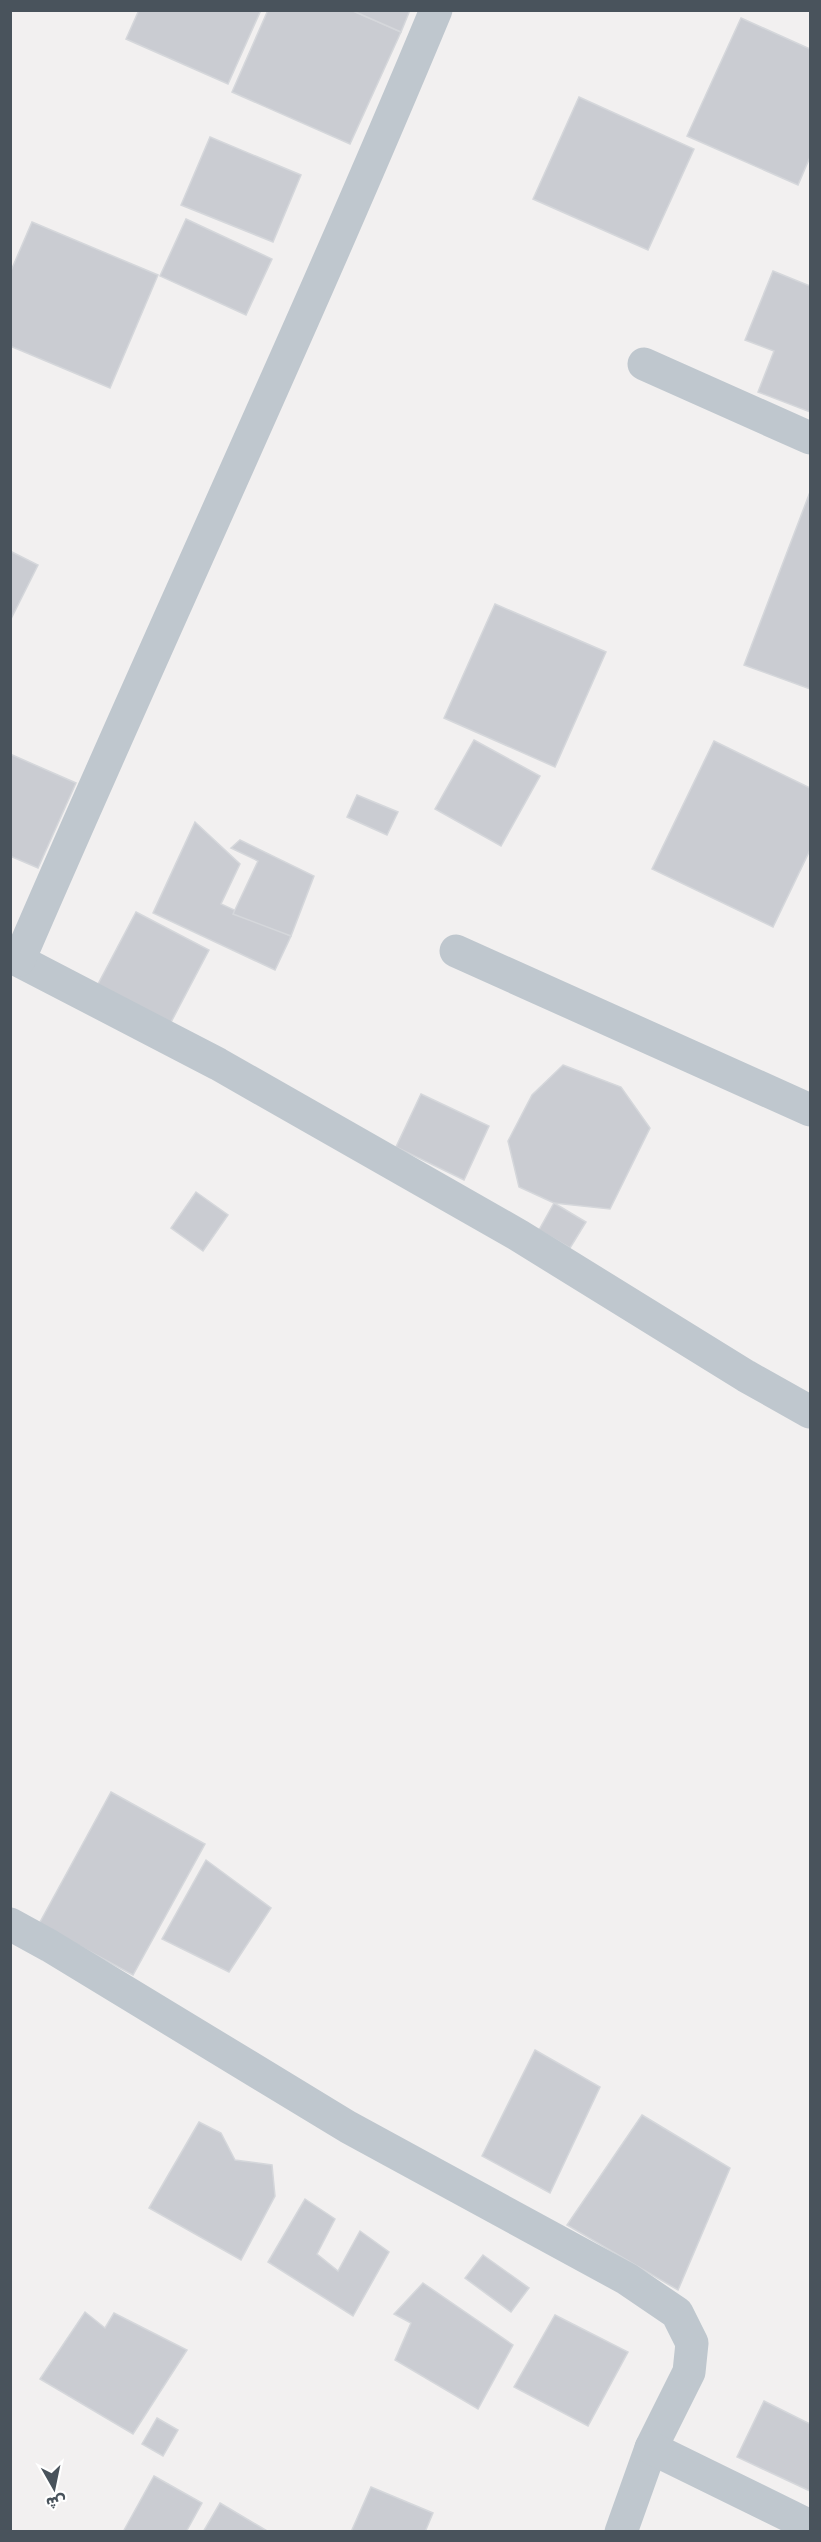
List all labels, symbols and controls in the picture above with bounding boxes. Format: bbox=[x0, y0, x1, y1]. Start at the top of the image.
north arrow bbox=[24, 2458, 84, 2518]
text: ش bbox=[45, 2491, 68, 2513]

